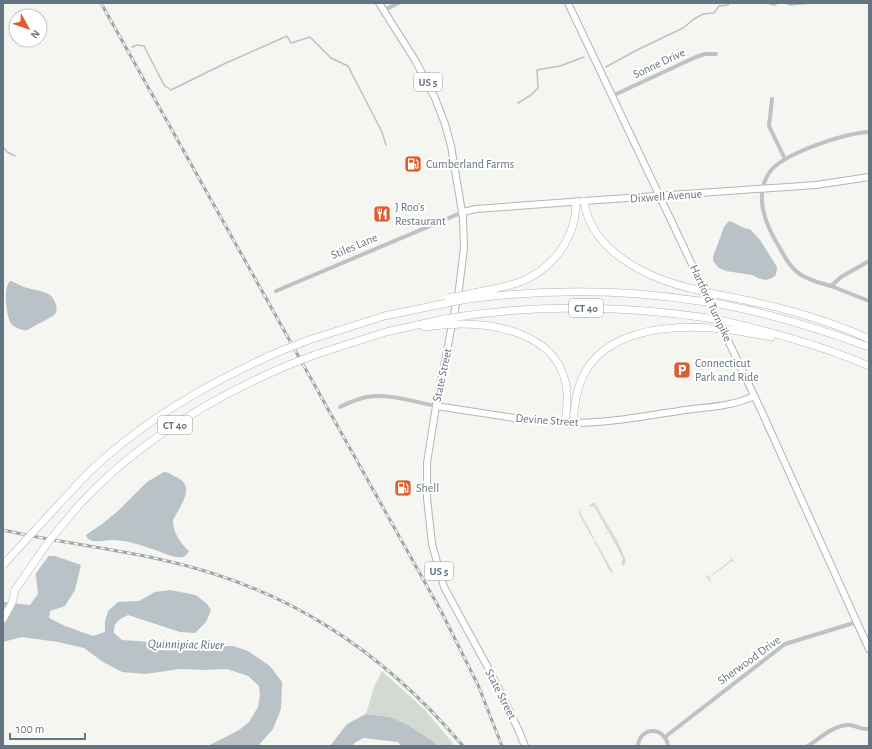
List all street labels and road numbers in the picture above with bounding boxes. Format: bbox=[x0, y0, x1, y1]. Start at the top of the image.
street label: Sonne Drive bbox=[631, 46, 687, 80]
road number: US 5 bbox=[414, 73, 442, 91]
street label: Dixwell Avenue bbox=[630, 187, 702, 205]
street label: Stiles Lane bbox=[329, 231, 379, 261]
street label: Hartford Turnpike bbox=[688, 263, 734, 343]
road number: CT 40 bbox=[569, 299, 603, 317]
street label: State Street bbox=[430, 347, 454, 403]
street label: Devine Street bbox=[515, 412, 579, 428]
road number: CT 40 bbox=[158, 416, 192, 434]
road number: US 5 bbox=[425, 562, 453, 580]
street label: Sherwood Drive bbox=[715, 633, 783, 687]
street label: State Street bbox=[483, 667, 519, 721]

